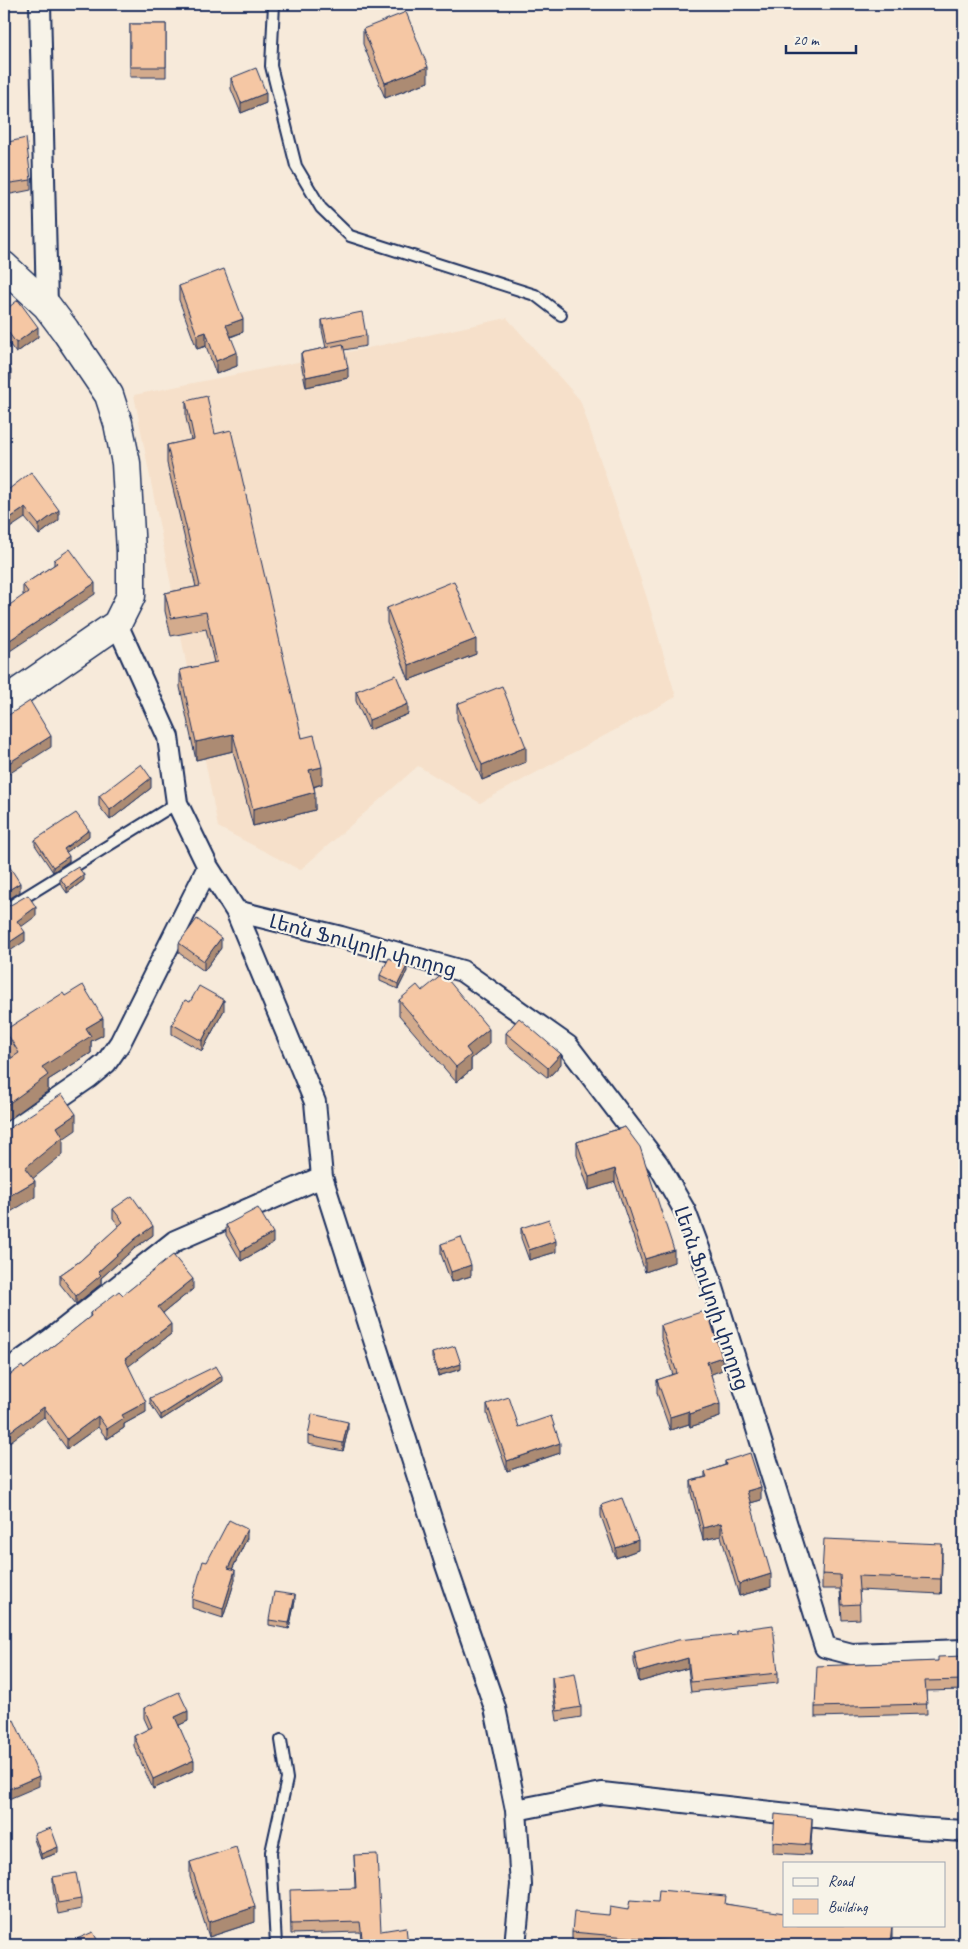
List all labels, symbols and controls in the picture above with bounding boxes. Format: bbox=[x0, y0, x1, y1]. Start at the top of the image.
scale bar bbox=[786, 22, 856, 54]
text: 20 m bbox=[793, 31, 820, 50]
street label: Լեոն Ֆուկոյի փողոց bbox=[266, 908, 459, 983]
street label: Լեոն Ֆուկոյի փողոց bbox=[668, 1203, 755, 1393]
legend bbox=[783, 1862, 946, 1926]
text: Road bbox=[828, 1872, 855, 1891]
text: Building bbox=[828, 1898, 868, 1917]

